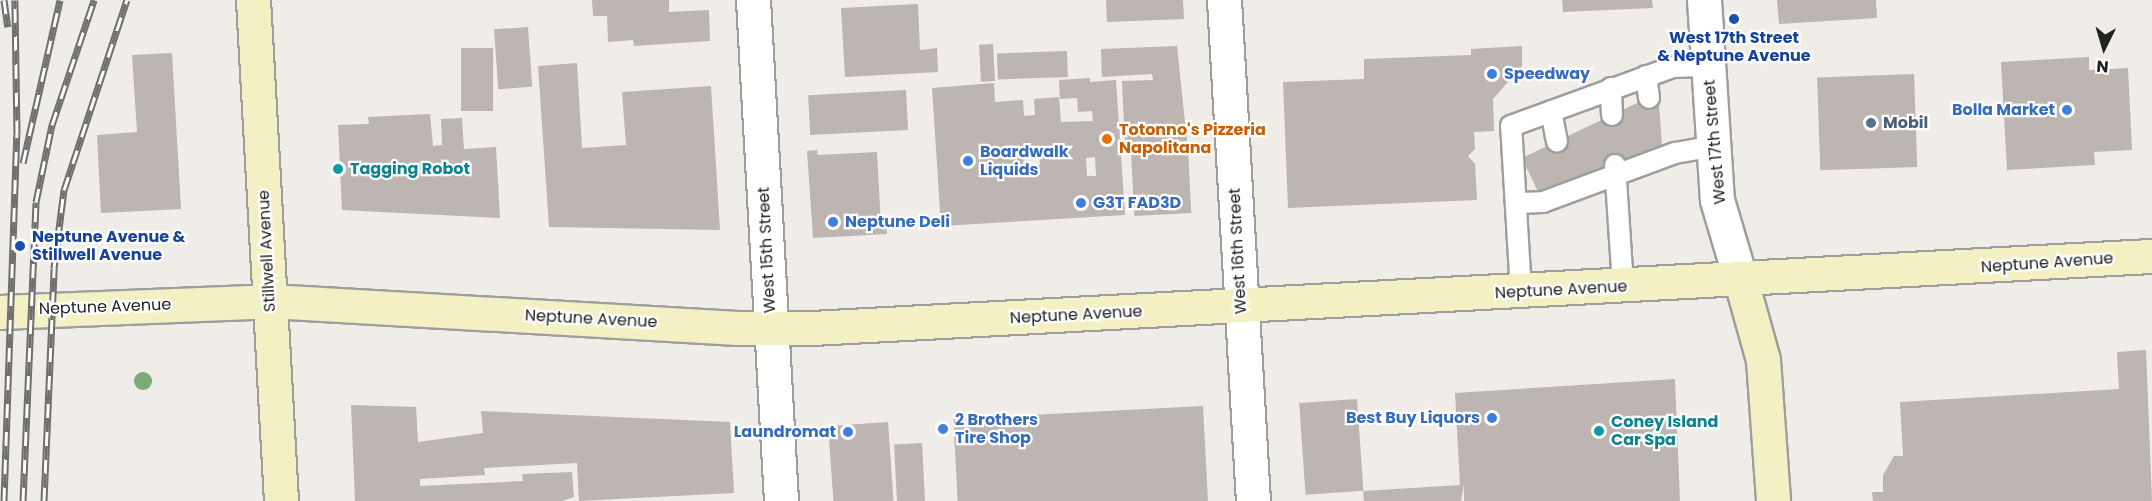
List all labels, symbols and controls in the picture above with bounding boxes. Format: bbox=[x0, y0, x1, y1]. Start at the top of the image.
marker: West 17th Street & Neptune Avenue bbox=[1727, 12, 1741, 26]
north arrow bbox=[2074, 18, 2134, 78]
place label: West 17th Street & Neptune Avenue bbox=[1657, 28, 1811, 66]
text: N bbox=[2095, 54, 2109, 78]
place label: Speedway bbox=[1504, 64, 1590, 84]
marker: Speedway bbox=[1485, 67, 1499, 81]
street label: West 17th Street bbox=[1700, 79, 1730, 205]
place label: Bolla Market bbox=[1952, 100, 2055, 120]
marker: Bolla Market bbox=[2060, 103, 2074, 117]
place label: Mobil bbox=[1883, 113, 1928, 133]
marker: Mobil bbox=[1864, 116, 1878, 130]
place label: Totonno's Pizzeria Napolitana bbox=[1119, 120, 1266, 158]
marker: Totonno's Pizzeria Napolitana bbox=[1100, 132, 1114, 146]
place label: Boardwalk Liquids bbox=[980, 142, 1069, 180]
marker: Boardwalk Liquids bbox=[961, 154, 975, 168]
place label: Tagging Robot bbox=[350, 159, 470, 179]
marker: Tagging Robot bbox=[331, 162, 345, 176]
street label: West 15th Street bbox=[754, 186, 780, 314]
street label: West 16th Street bbox=[1225, 187, 1251, 315]
street label: Stillwell Avenue bbox=[254, 189, 280, 313]
place label: G3T FAD3D bbox=[1093, 193, 1181, 213]
marker: G3T FAD3D bbox=[1074, 196, 1088, 210]
place label: Neptune Deli bbox=[845, 212, 950, 232]
marker: Neptune Deli bbox=[826, 215, 840, 229]
place label: Neptune Avenue & Stillwell Avenue bbox=[32, 227, 185, 265]
marker: Neptune Avenue & Stillwell Avenue bbox=[13, 239, 27, 253]
street label: Neptune Avenue bbox=[1980, 249, 2114, 277]
street label: Neptune Avenue bbox=[1494, 277, 1628, 303]
street label: Neptune Avenue bbox=[38, 295, 172, 319]
street label: Neptune Avenue bbox=[1009, 302, 1143, 328]
street label: Neptune Avenue bbox=[524, 306, 658, 332]
place label: Best Buy Liquors bbox=[1346, 408, 1480, 428]
place label: 2 Brothers Tire Shop bbox=[955, 410, 1038, 448]
marker: Best Buy Liquors bbox=[1485, 411, 1499, 425]
place label: Coney Island Car Spa bbox=[1611, 412, 1718, 450]
place label: Laundromat bbox=[734, 422, 836, 442]
marker: 2 Brothers Tire Shop bbox=[936, 422, 950, 436]
marker: Coney Island Car Spa bbox=[1592, 424, 1606, 438]
marker: Laundromat bbox=[841, 425, 855, 439]

